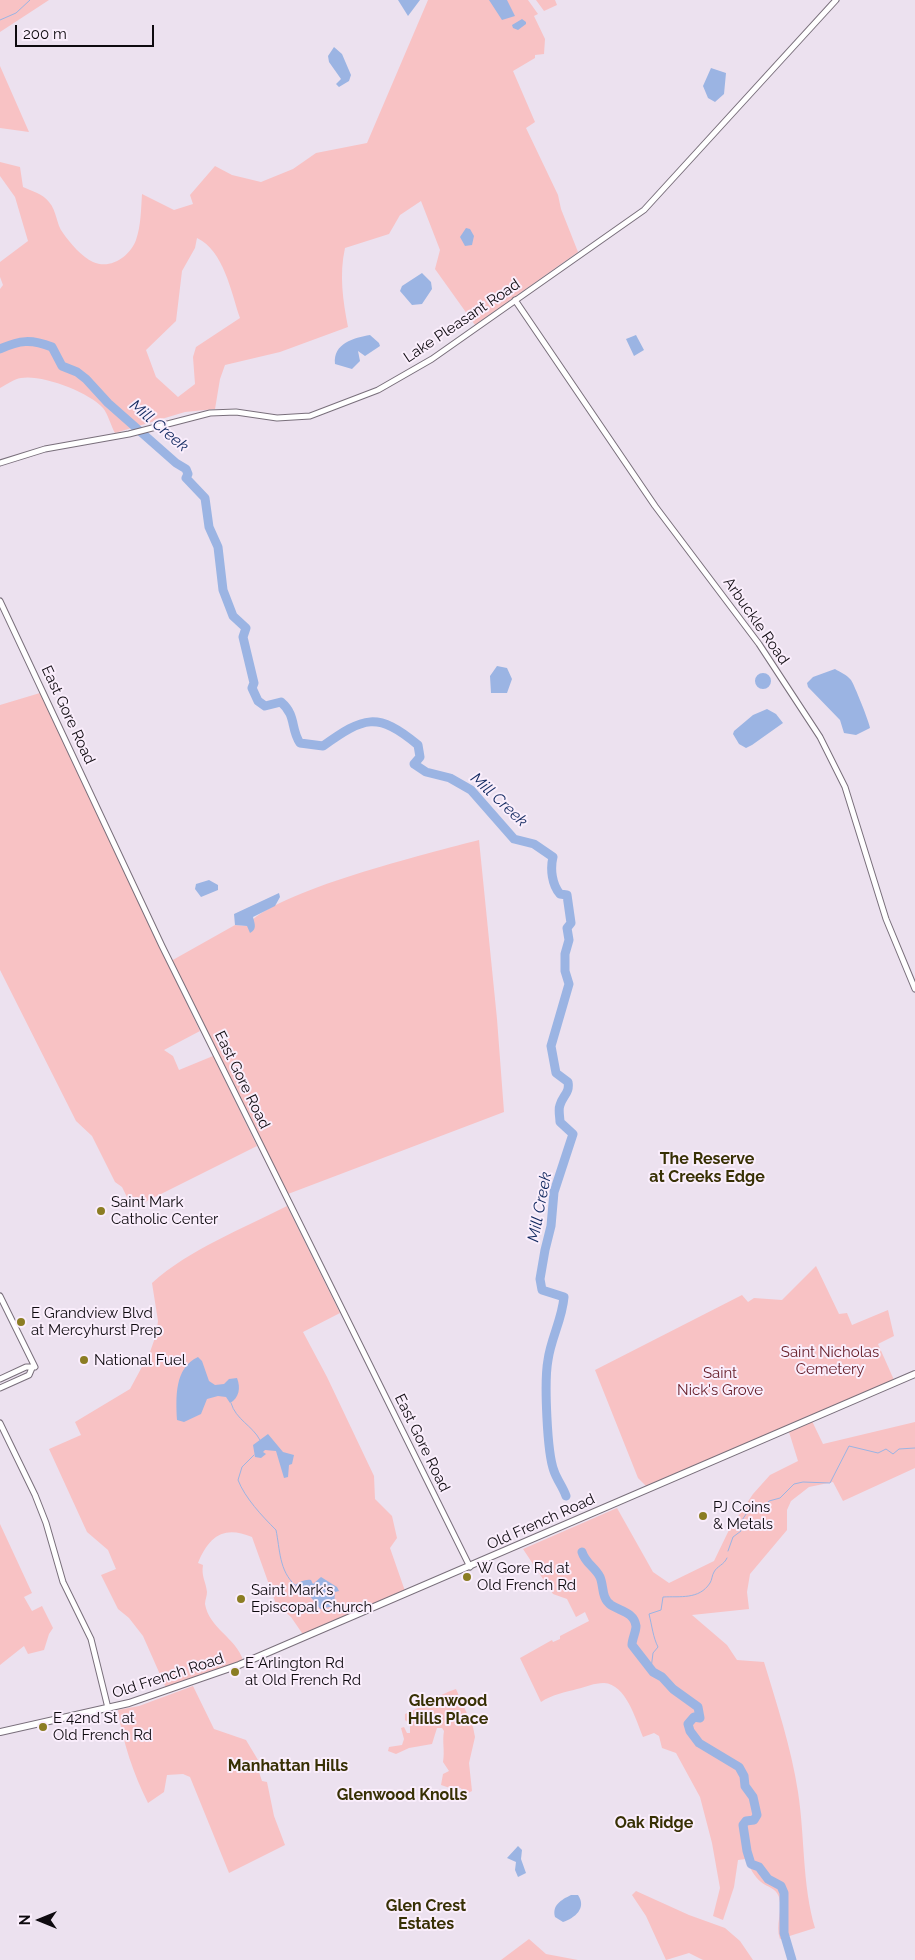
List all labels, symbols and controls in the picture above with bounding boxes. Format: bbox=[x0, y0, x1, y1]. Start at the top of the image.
scale bar bbox=[18, 15, 156, 47]
text: 200 m bbox=[23, 25, 67, 43]
street label: Lake Pleasant Road bbox=[400, 275, 524, 367]
water label: Mill Creek bbox=[126, 396, 192, 456]
street label: Arbuckle Road bbox=[719, 574, 793, 668]
street label: East Gore Road bbox=[37, 663, 99, 767]
water label: Mill Creek bbox=[467, 769, 531, 831]
street label: East Gore Road bbox=[211, 1028, 273, 1132]
district label: The Reserve at Creeks Edge bbox=[649, 1149, 765, 1187]
water label: Mill Creek bbox=[524, 1170, 556, 1244]
place label: Saint Mark Catholic Center bbox=[111, 1193, 218, 1228]
marker: Saint Mark Catholic Center bbox=[95, 1205, 107, 1217]
place label: E Grandview Blvd at Mercyhurst Prep bbox=[31, 1304, 162, 1339]
marker: E Grandview Blvd at Mercyhurst Prep bbox=[15, 1316, 27, 1328]
park label: Saint Nicholas Cemetery bbox=[781, 1343, 879, 1378]
place label: National Fuel bbox=[94, 1351, 186, 1369]
marker: National Fuel bbox=[78, 1354, 90, 1366]
park label: Saint Nick's Grove bbox=[677, 1364, 763, 1399]
street label: East Gore Road bbox=[391, 1391, 453, 1495]
street label: Old French Road bbox=[484, 1490, 598, 1554]
place label: PJ Coins & Metals bbox=[713, 1498, 773, 1533]
marker: PJ Coins & Metals bbox=[697, 1510, 709, 1522]
place label: W Gore Rd at Old French Rd bbox=[477, 1559, 576, 1594]
marker: W Gore Rd at Old French Rd bbox=[461, 1571, 473, 1583]
place label: Saint Mark's Episcopal Church bbox=[251, 1581, 372, 1616]
marker: Saint Mark's Episcopal Church bbox=[235, 1593, 247, 1605]
street label: Old French Road bbox=[110, 1649, 226, 1703]
place label: E Arlington Rd at Old French Rd bbox=[245, 1654, 361, 1689]
marker: E Arlington Rd at Old French Rd bbox=[229, 1666, 241, 1678]
district label: Glenwood Hills Place bbox=[408, 1691, 488, 1729]
place label: E 42nd St at Old French Rd bbox=[53, 1709, 152, 1744]
marker: E 42nd St at Old French Rd bbox=[37, 1721, 49, 1733]
district label: Manhattan Hills bbox=[228, 1756, 348, 1776]
district label: Glenwood Knolls bbox=[337, 1785, 467, 1805]
district label: Oak Ridge bbox=[615, 1813, 693, 1833]
north arrow bbox=[15, 1895, 65, 1945]
district label: Glen Crest Estates bbox=[386, 1896, 466, 1934]
text: N bbox=[17, 1915, 33, 1925]

